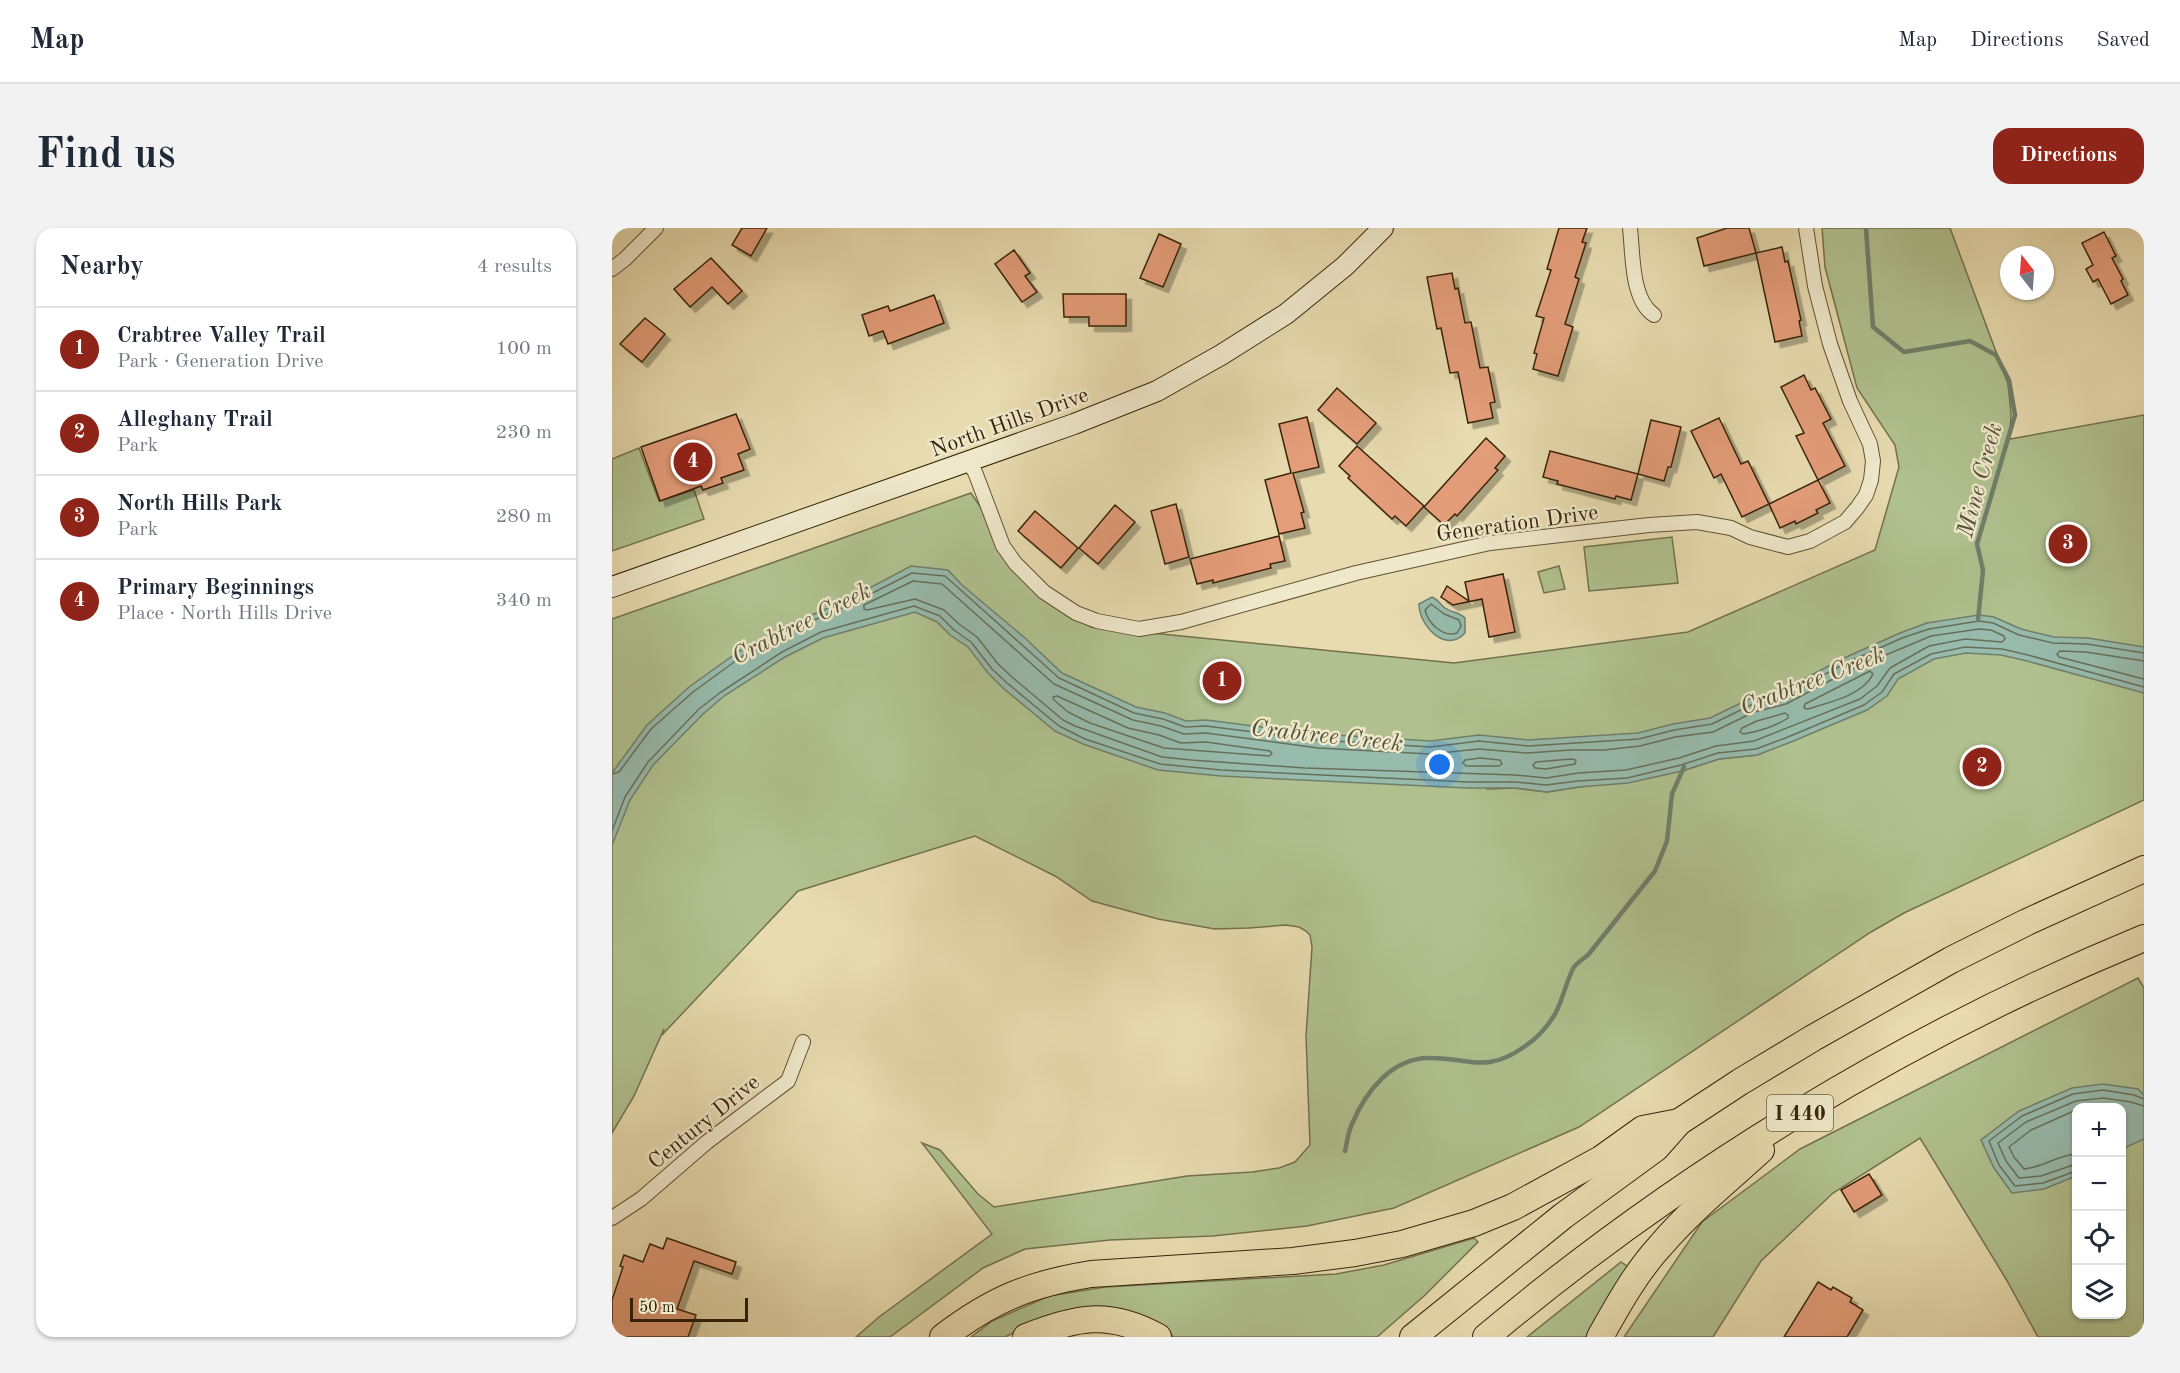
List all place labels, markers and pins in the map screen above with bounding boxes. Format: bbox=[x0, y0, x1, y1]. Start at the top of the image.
pin: 4 bbox=[674, 440, 712, 484]
pin: 3 bbox=[2048, 522, 2088, 566]
pin: 1 bbox=[1202, 658, 1242, 704]
pin: 2 bbox=[1962, 744, 2002, 790]

